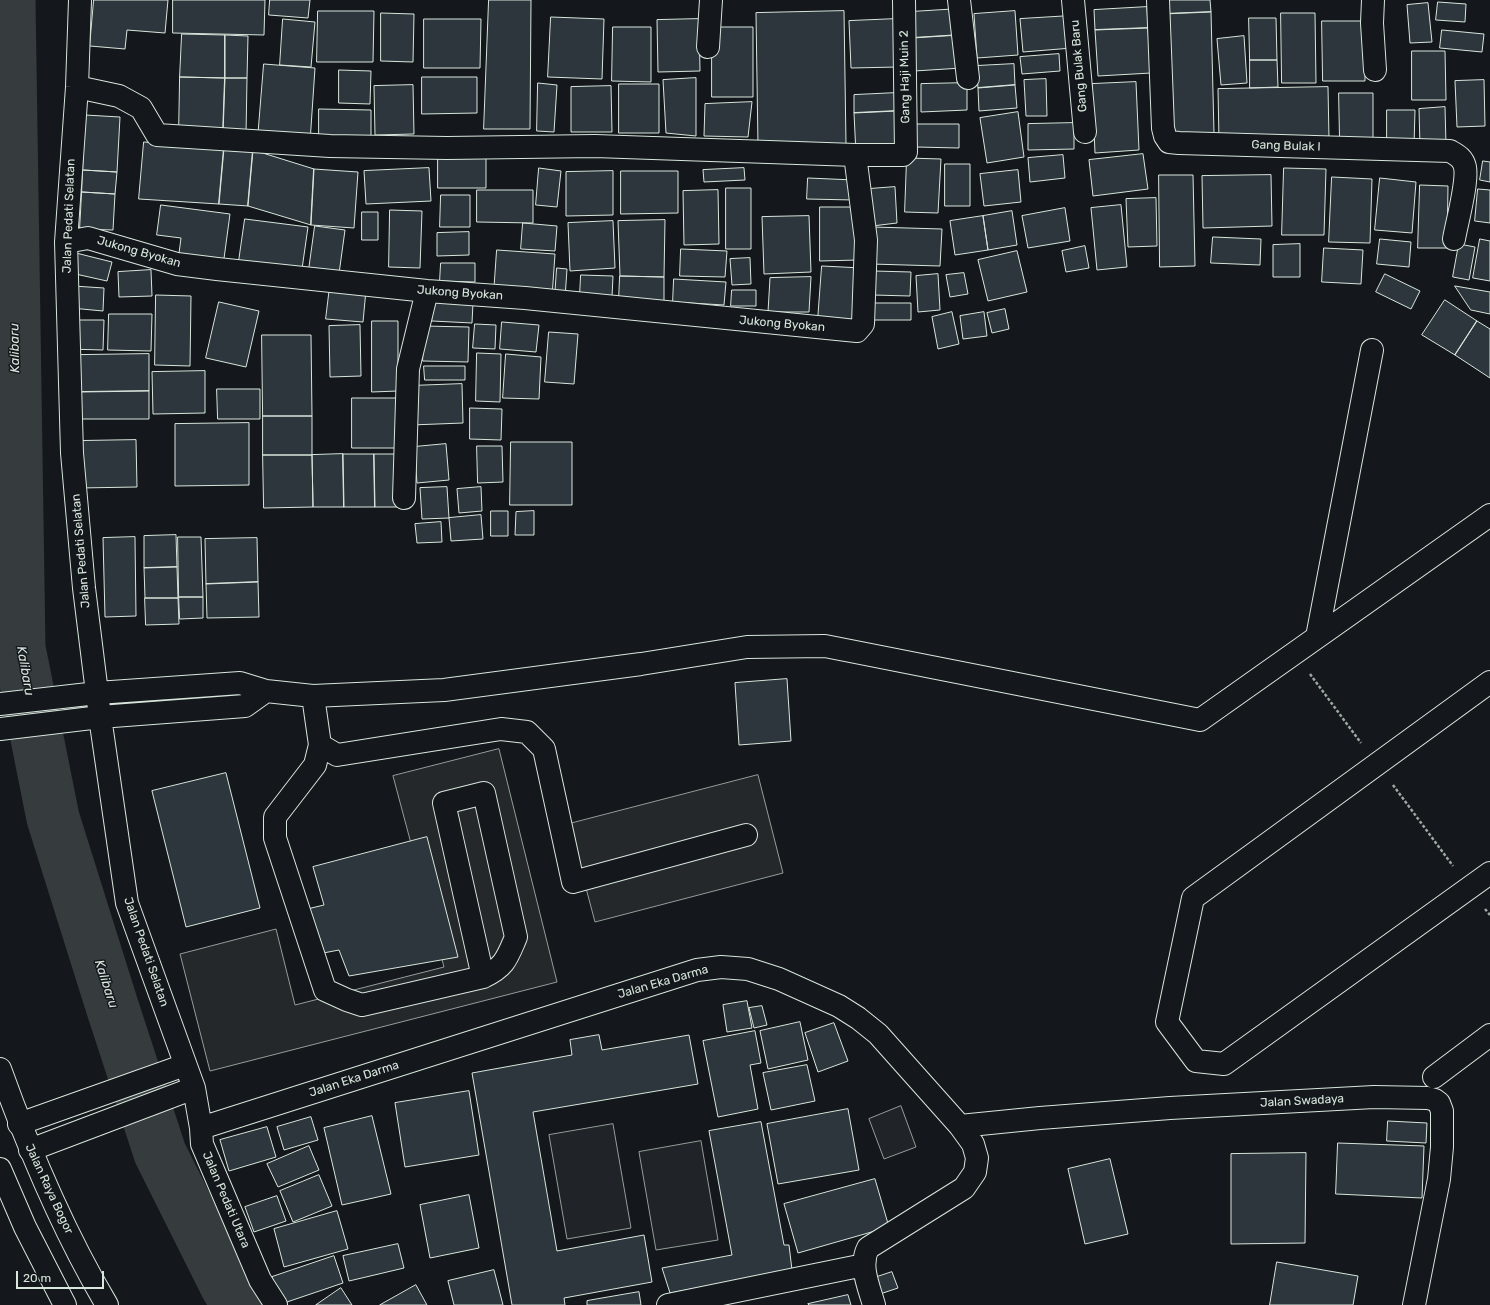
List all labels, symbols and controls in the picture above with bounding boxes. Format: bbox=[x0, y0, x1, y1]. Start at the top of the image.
street label: Gang Bulak Baru bbox=[1068, 19, 1090, 113]
street label: Gang Haji Muin 2 bbox=[897, 30, 913, 124]
street label: Gang Bulak I bbox=[1251, 138, 1321, 154]
street label: Jalan Pedati Selatan bbox=[60, 158, 78, 274]
street label: Jukong Byokan bbox=[96, 233, 182, 271]
street label: Jukong Byokan bbox=[416, 283, 504, 303]
street label: Jukong Byokan bbox=[738, 313, 826, 335]
water label: Kalibaru bbox=[7, 323, 23, 373]
street label: Jalan Pedati Selatan bbox=[69, 493, 93, 609]
water label: Kalibaru bbox=[13, 645, 37, 697]
street label: Jalan Pedati Selatan bbox=[121, 895, 171, 1009]
water label: Kalibaru bbox=[91, 958, 121, 1010]
street label: Jalan Eka Darma bbox=[616, 962, 710, 1002]
street label: Jalan Eka Darma bbox=[307, 1058, 401, 1100]
street label: Jalan Swadaya bbox=[1260, 1092, 1344, 1110]
street label: Jalan Raya Bogor bbox=[22, 1142, 76, 1236]
street label: Jalan Pedati Utara bbox=[199, 1150, 253, 1250]
scale bar bbox=[18, 1263, 106, 1289]
text: 20 m bbox=[23, 1271, 51, 1285]

